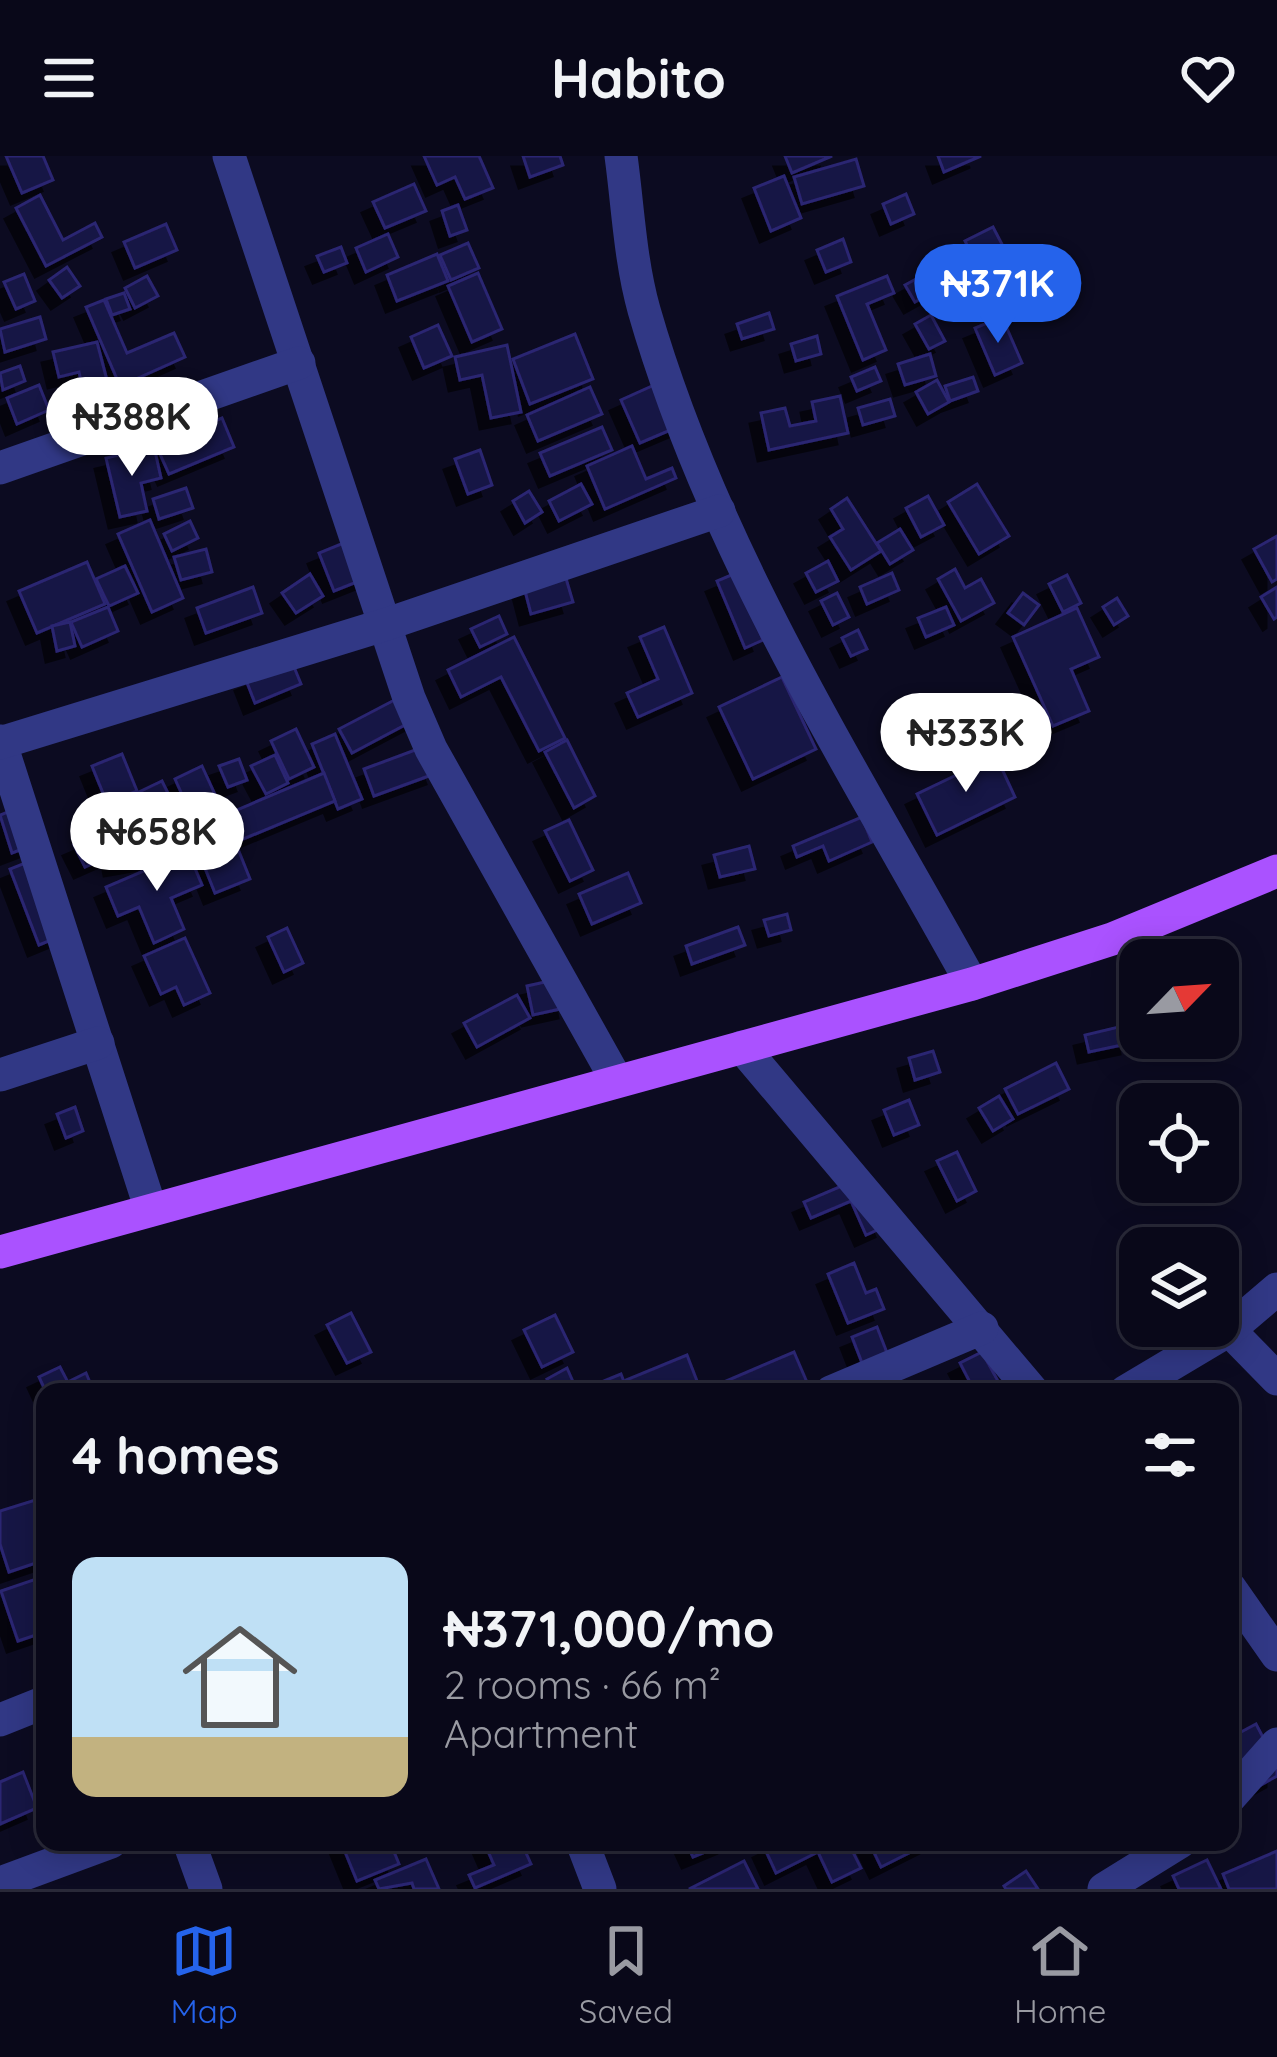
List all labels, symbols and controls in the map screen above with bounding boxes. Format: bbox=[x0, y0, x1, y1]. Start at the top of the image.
text: Habito bbox=[551, 44, 726, 112]
icon: menu bbox=[36, 45, 102, 111]
icon: heart bbox=[1175, 45, 1241, 111]
pin: ₦371K bbox=[914, 244, 1082, 346]
text: ₦371K bbox=[941, 258, 1055, 307]
pin: ₦388K bbox=[48, 377, 216, 479]
text: ₦388K bbox=[73, 391, 191, 440]
pin: ₦333K bbox=[882, 693, 1050, 795]
text: ₦333K bbox=[907, 707, 1025, 756]
pin: ₦658K bbox=[73, 792, 241, 894]
text: ₦658K bbox=[97, 806, 217, 855]
north arrow bbox=[1119, 939, 1239, 1059]
map controls bbox=[1119, 939, 1239, 1347]
button: locate bbox=[1119, 1083, 1239, 1203]
button: layers bbox=[1119, 1227, 1239, 1347]
icon: filters bbox=[1137, 1422, 1203, 1488]
text: 4 homes bbox=[72, 1423, 280, 1487]
text: ₦371,000/mo bbox=[444, 1596, 775, 1660]
icon: home bbox=[168, 1605, 312, 1749]
text: 2 rooms · 66 m² bbox=[444, 1660, 721, 1709]
text: Apartment bbox=[444, 1709, 638, 1758]
tab: Map bbox=[171, 1918, 238, 2031]
tab: Saved bbox=[579, 1918, 673, 2031]
tab: Home bbox=[1014, 1918, 1106, 2031]

